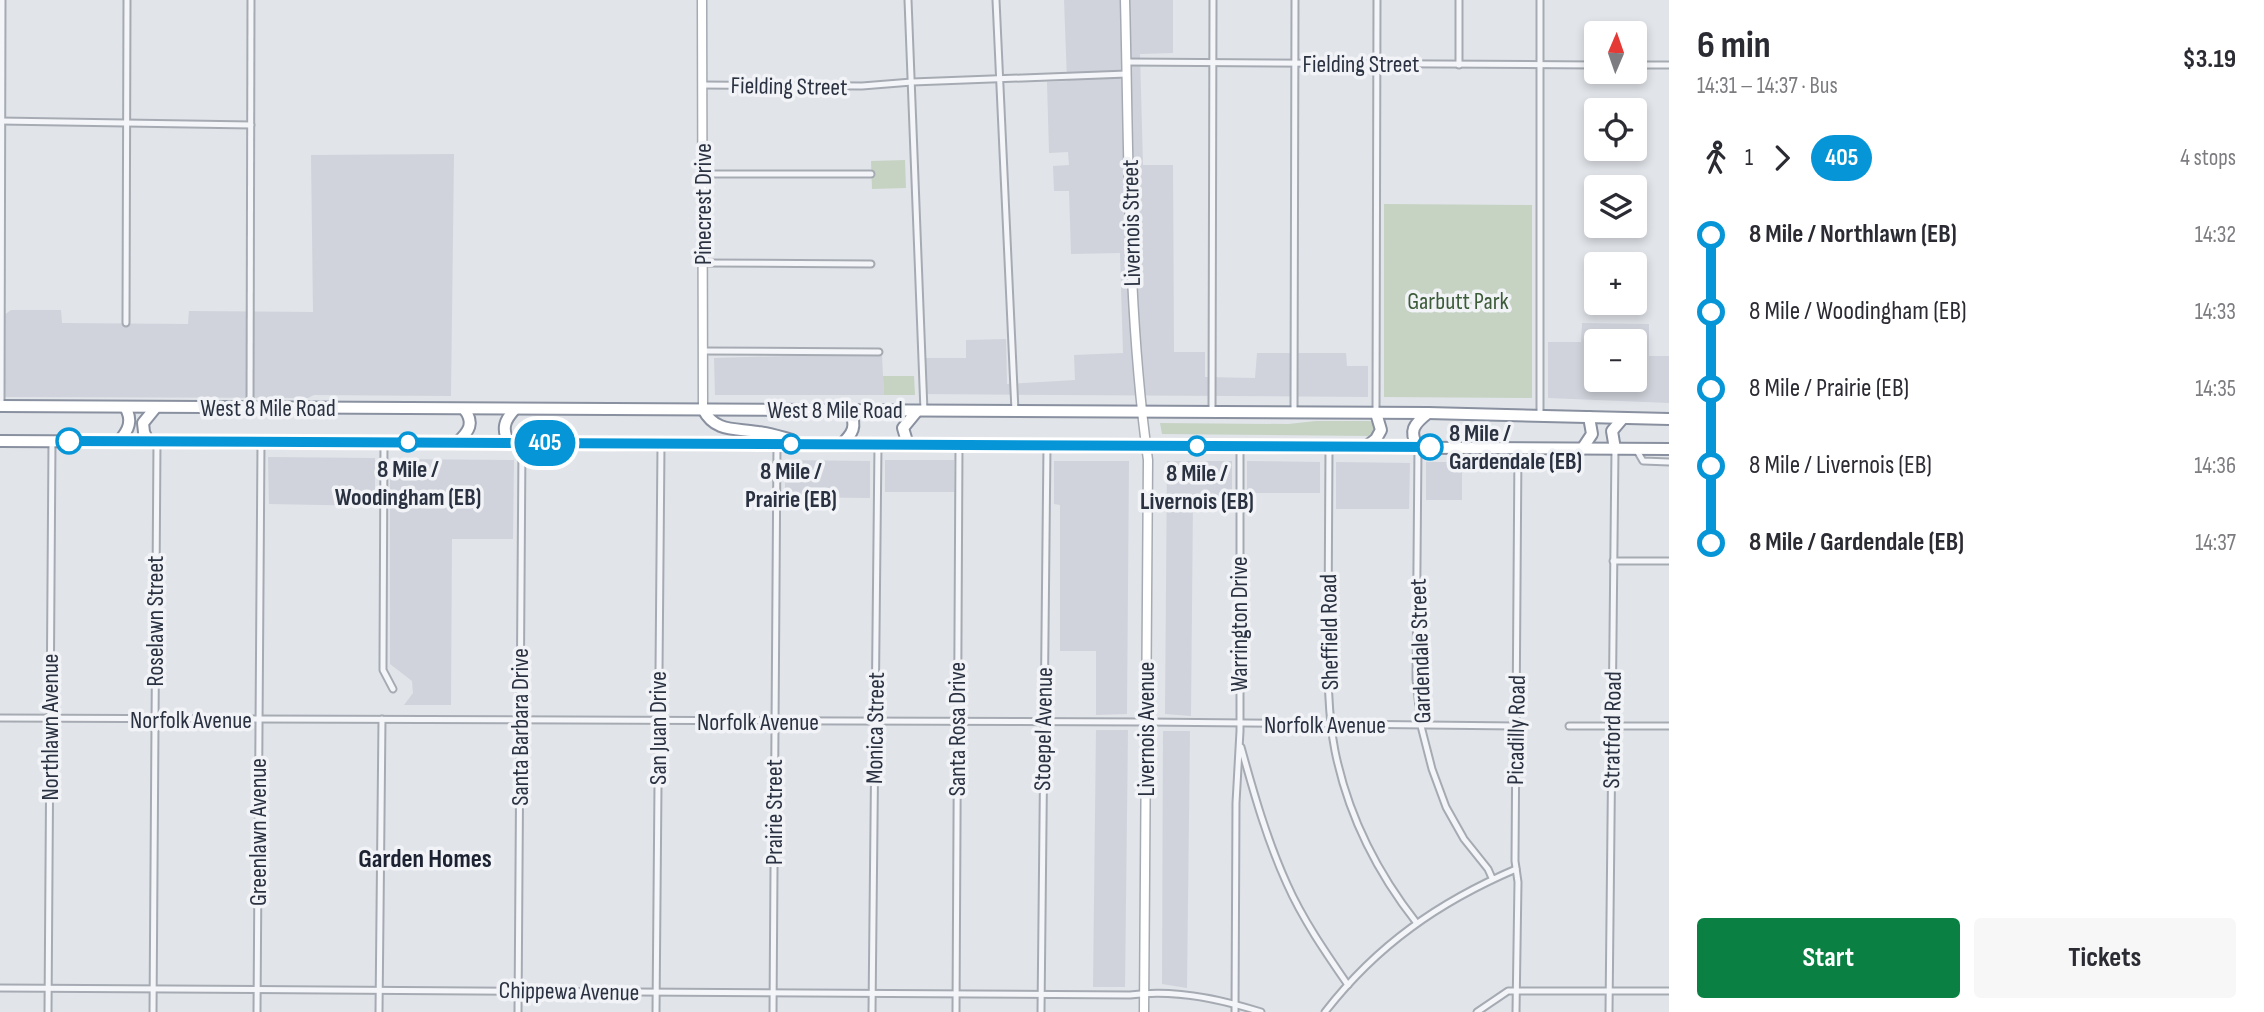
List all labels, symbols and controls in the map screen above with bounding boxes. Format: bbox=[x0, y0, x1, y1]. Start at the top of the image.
north arrow bbox=[1584, 21, 1647, 84]
map controls bbox=[1584, 21, 1647, 392]
text: 6 min bbox=[1697, 23, 1771, 68]
text: $3.19 bbox=[2182, 44, 2236, 75]
street label: Fielding Street bbox=[1303, 50, 1419, 79]
street label: Fielding Street bbox=[730, 71, 848, 102]
text: 14:31 – 14:37 · Bus bbox=[1697, 72, 1838, 100]
button: locate bbox=[1584, 98, 1647, 161]
icon: walk bbox=[1697, 139, 1735, 177]
icon: forward bbox=[1763, 139, 1801, 177]
street label: Pinecrest Drive bbox=[689, 143, 718, 265]
text: 405 bbox=[1825, 143, 1858, 172]
text: 1 bbox=[1745, 144, 1753, 172]
text: 4 stops bbox=[2180, 144, 2236, 172]
street label: Livernois Street bbox=[1116, 159, 1147, 287]
button: layers bbox=[1584, 175, 1647, 238]
text: 8 Mile / Northlawn (EB) bbox=[1749, 219, 1957, 250]
text: 14:32 bbox=[2195, 221, 2236, 249]
button: + bbox=[1584, 252, 1647, 315]
park label: Garbutt Park bbox=[1407, 287, 1509, 316]
text: 8 Mile / Woodingham (EB) bbox=[1749, 296, 1967, 327]
text: 14:33 bbox=[2195, 298, 2236, 326]
button: − bbox=[1584, 329, 1647, 392]
text: 8 Mile / Prairie (EB) bbox=[1749, 373, 1909, 404]
text: 14:35 bbox=[2195, 375, 2236, 403]
street label: West 8 Mile Road bbox=[200, 394, 336, 423]
street label: West 8 Mile Road bbox=[767, 396, 903, 425]
place label: 8 Mile / Gardendale (EB) bbox=[1449, 419, 1582, 476]
line badge: 405 bbox=[505, 420, 585, 466]
unlabelled marker bbox=[56, 428, 82, 454]
text: 405 bbox=[528, 428, 562, 457]
marker: 8 Mile / Woodingham (EB) bbox=[398, 432, 418, 452]
marker: 8 Mile / Prairie (EB) bbox=[781, 434, 801, 454]
marker: 8 Mile / Gardendale (EB) bbox=[1417, 434, 1443, 460]
marker: 8 Mile / Livernois (EB) bbox=[1187, 436, 1207, 456]
text: 8 Mile / Livernois (EB) bbox=[1749, 450, 1932, 481]
text: 14:36 bbox=[2194, 452, 2236, 480]
place label: 8 Mile / Woodingham (EB) bbox=[335, 455, 481, 512]
place label: 8 Mile / Prairie (EB) bbox=[745, 457, 837, 514]
place label: 8 Mile / Livernois (EB) bbox=[1140, 459, 1254, 516]
text: 8 Mile / Gardendale (EB) bbox=[1749, 527, 1964, 558]
text: 14:37 bbox=[2195, 529, 2236, 557]
street label: Roselawn Street bbox=[141, 556, 170, 686]
street label: Warrington Drive bbox=[1225, 556, 1254, 692]
street label: Sheffield Road bbox=[1314, 574, 1345, 690]
street label: Gardendale Street bbox=[1403, 578, 1438, 724]
street label: Santa Barbara Drive bbox=[506, 648, 535, 806]
street label: Northlawn Avenue bbox=[36, 654, 65, 800]
street label: Santa Rosa Drive bbox=[943, 662, 972, 796]
street label: Livernois Avenue bbox=[1132, 662, 1161, 796]
street label: Stoepel Avenue bbox=[1028, 667, 1059, 791]
street label: San Juan Drive bbox=[644, 671, 673, 785]
street label: Stratford Road bbox=[1597, 671, 1628, 789]
street label: Monica Street bbox=[860, 672, 891, 784]
street label: Picadilly Road bbox=[1501, 675, 1532, 785]
street label: Norfolk Avenue bbox=[130, 706, 252, 735]
street label: Norfolk Avenue bbox=[697, 708, 819, 737]
street label: Norfolk Avenue bbox=[1264, 711, 1386, 740]
street label: Greenlawn Avenue bbox=[244, 758, 273, 906]
street label: Prairie Street bbox=[760, 759, 789, 865]
district label: Garden Homes bbox=[358, 844, 492, 875]
button: Start bbox=[1697, 918, 1960, 998]
button: Tickets bbox=[1974, 918, 2236, 998]
street label: Chippewa Avenue bbox=[498, 976, 640, 1007]

